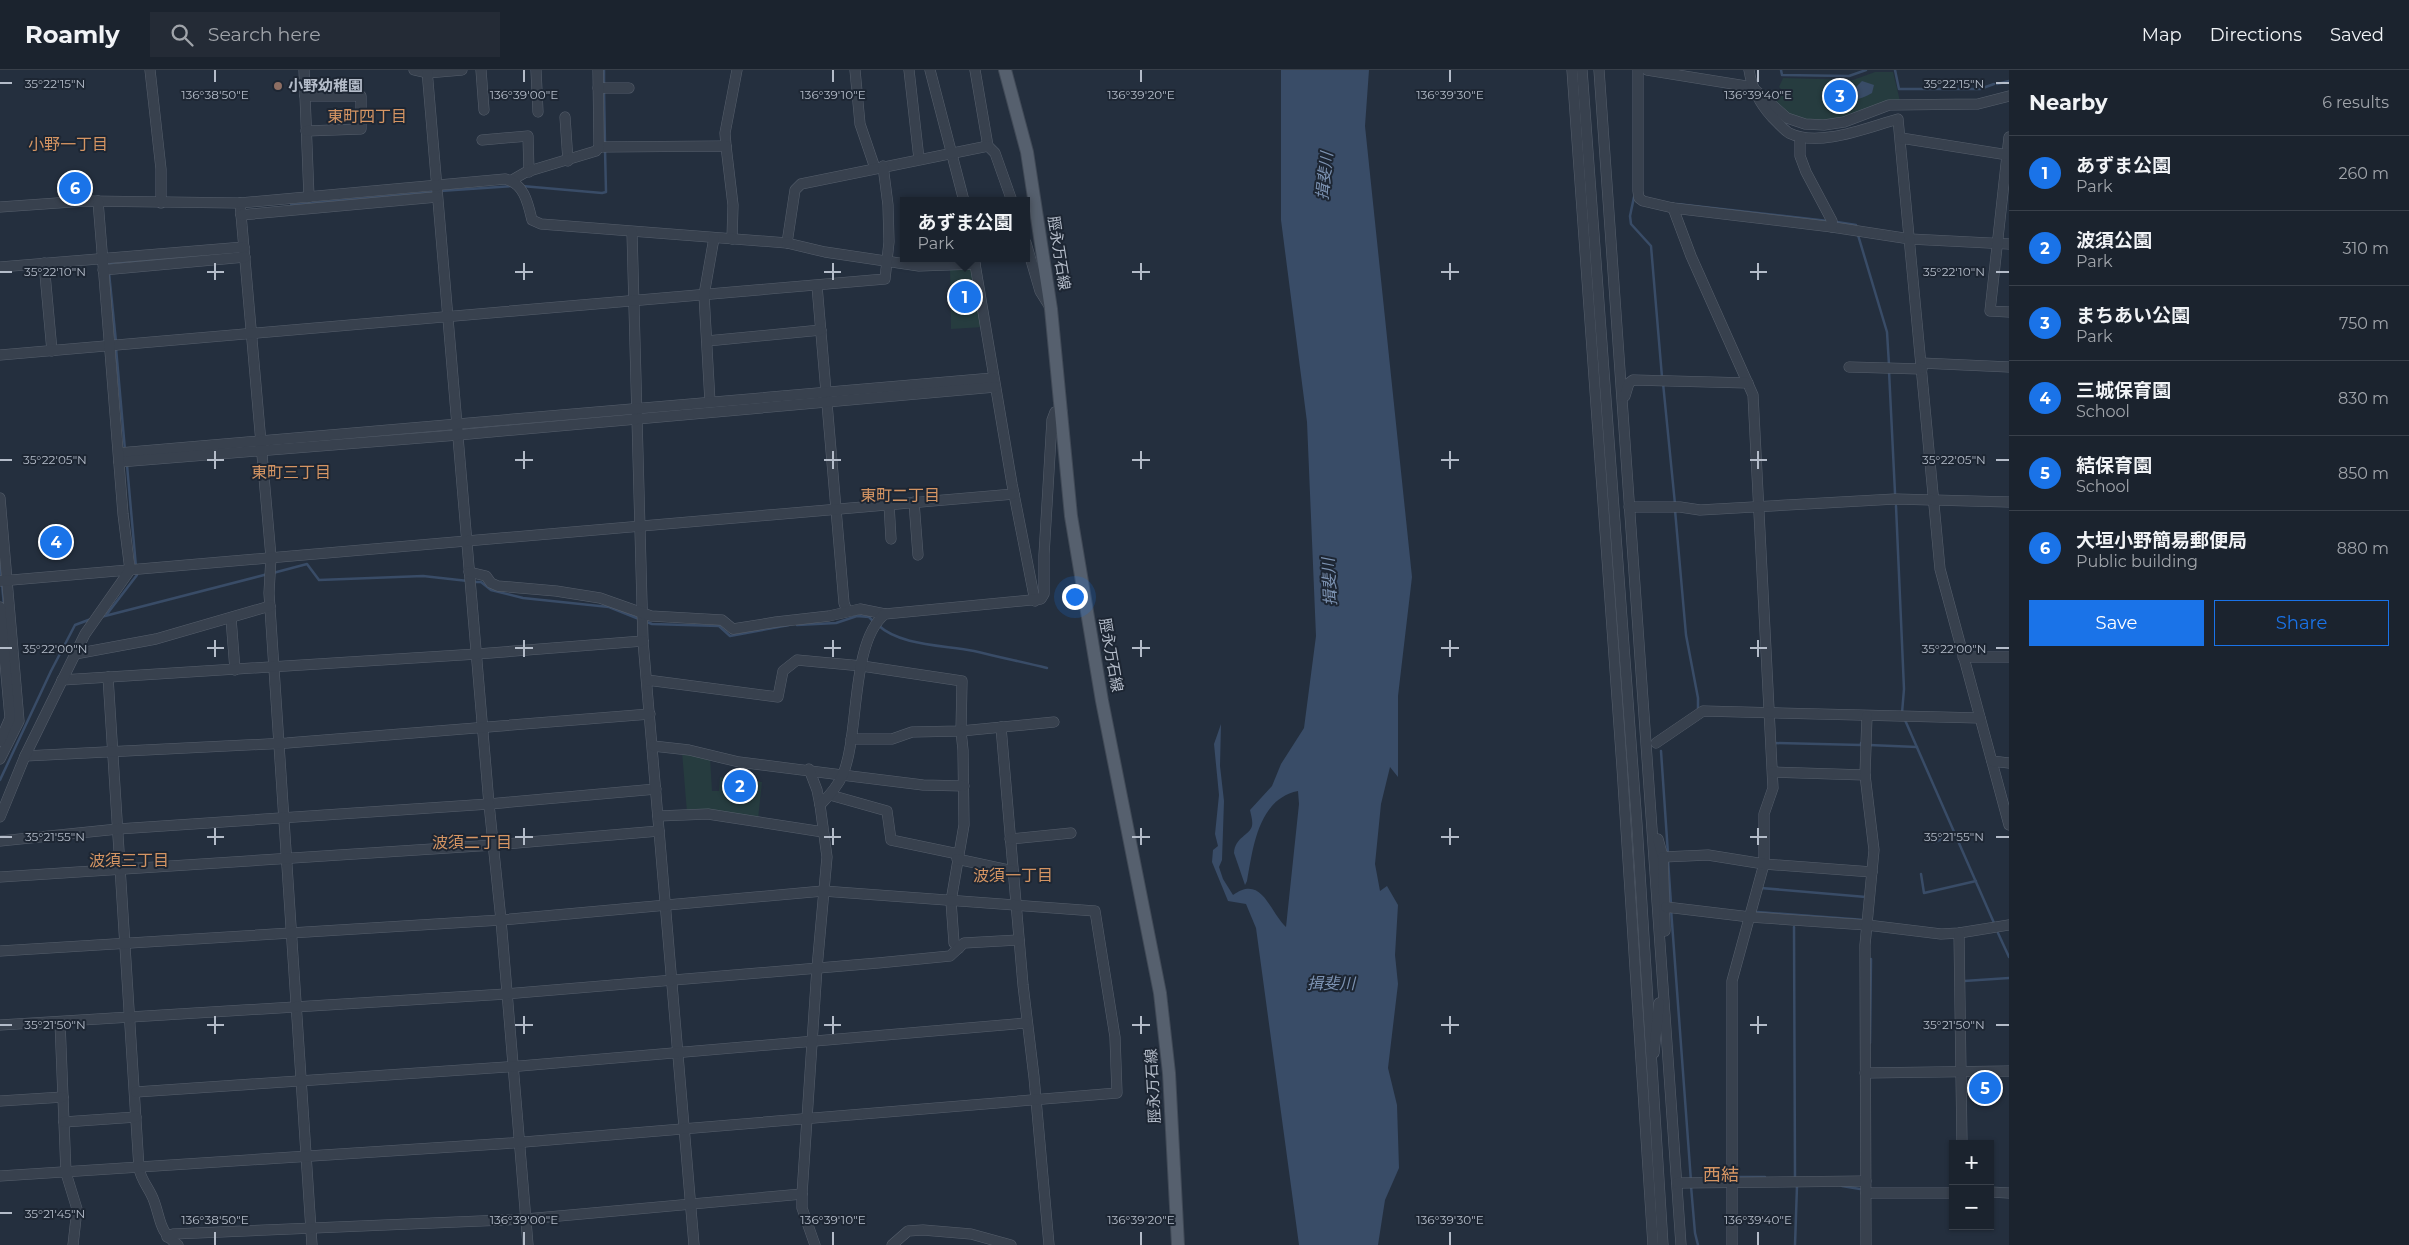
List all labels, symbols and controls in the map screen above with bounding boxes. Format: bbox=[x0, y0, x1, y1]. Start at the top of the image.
search box bbox=[150, 12, 500, 57]
text: Roamly bbox=[25, 20, 120, 49]
icon: search bbox=[168, 21, 196, 49]
text: Search here bbox=[208, 23, 321, 46]
text: Map bbox=[2142, 24, 2182, 46]
text: Directions bbox=[2210, 24, 2302, 46]
text: Saved bbox=[2330, 24, 2384, 46]
text: 35°22'15"N bbox=[25, 76, 85, 91]
place label: 小野幼稚園 bbox=[288, 76, 363, 95]
text: 35°22'15"N bbox=[1924, 76, 1984, 91]
pin: 3 bbox=[1824, 77, 1856, 115]
marker: 小野幼稚園 bbox=[272, 80, 284, 92]
text: 136°38'50"E bbox=[181, 87, 249, 102]
text: 136°39'00"E bbox=[490, 87, 558, 102]
text: 136°39'10"E bbox=[800, 87, 866, 102]
text: 136°39'20"E bbox=[1107, 87, 1175, 102]
text: 136°39'30"E bbox=[1416, 87, 1484, 102]
text: 136°39'40"E bbox=[1724, 87, 1792, 102]
text: Nearby bbox=[2029, 90, 2108, 115]
text: 6 results bbox=[2322, 93, 2389, 112]
district label: 東町四丁目 bbox=[327, 107, 407, 126]
district label: 小野一丁目 bbox=[28, 135, 108, 154]
water label: 揖斐川 bbox=[1313, 149, 1337, 201]
text: あずま公園 bbox=[2076, 154, 2171, 177]
text: 1 bbox=[2042, 164, 2048, 183]
text: 260 m bbox=[2338, 164, 2389, 183]
pin: 6 bbox=[59, 169, 91, 207]
text: Park bbox=[2076, 177, 2113, 196]
popup bbox=[900, 197, 1030, 262]
text: あずま公園 bbox=[917, 211, 1013, 234]
street label: 脛永万石線 bbox=[1044, 214, 1075, 291]
text: 波須公園 bbox=[2076, 229, 2152, 252]
text: Park bbox=[917, 234, 954, 253]
text: 2 bbox=[2040, 239, 2050, 258]
text: 310 m bbox=[2342, 239, 2389, 258]
text: Park bbox=[2076, 252, 2113, 271]
text: 35°22'10"N bbox=[24, 264, 86, 279]
text: 35°22'10"N bbox=[1923, 264, 1985, 279]
pin: 1 bbox=[949, 278, 981, 316]
text: まちあい公園 bbox=[2076, 304, 2190, 327]
text: 3 bbox=[2040, 314, 2050, 333]
text: 750 m bbox=[2339, 314, 2389, 333]
text: Park bbox=[2076, 327, 2113, 346]
text: 三城保育園 bbox=[2076, 379, 2171, 402]
text: 4 bbox=[2039, 389, 2051, 408]
text: 830 m bbox=[2338, 389, 2389, 408]
text: School bbox=[2076, 402, 2130, 421]
text: 35°22'05"N bbox=[23, 452, 87, 467]
text: 35°22'05"N bbox=[1922, 452, 1986, 467]
text: 結保育園 bbox=[2076, 454, 2152, 477]
district label: 東町三丁目 bbox=[251, 463, 331, 482]
text: 5 bbox=[2040, 464, 2050, 483]
text: 850 m bbox=[2338, 464, 2389, 483]
text: School bbox=[2076, 477, 2130, 496]
district label: 東町二丁目 bbox=[860, 486, 940, 505]
pin: 4 bbox=[40, 523, 72, 561]
text: 大垣小野簡易郵便局 bbox=[2076, 529, 2247, 552]
text: 6 bbox=[2040, 539, 2050, 558]
text: 880 m bbox=[2337, 539, 2389, 558]
text: Public building bbox=[2076, 552, 2198, 571]
water label: 揖斐川 bbox=[1319, 556, 1340, 606]
your location bbox=[1062, 584, 1088, 610]
button: Save bbox=[2029, 600, 2204, 646]
button: Share bbox=[2214, 600, 2389, 646]
street label: 脛永万石線 bbox=[1096, 616, 1127, 694]
text: 35°22'00"N bbox=[22, 641, 88, 656]
text: 35°22'00"N bbox=[1921, 641, 1987, 656]
pin: 2 bbox=[724, 767, 756, 805]
text: 35°21'55"N bbox=[25, 829, 85, 844]
text: 35°21'55"N bbox=[1924, 829, 1984, 844]
district label: 波須二丁目 bbox=[432, 833, 512, 852]
district label: 波須三丁目 bbox=[89, 851, 169, 870]
district label: 波須一丁目 bbox=[973, 866, 1053, 885]
water label: 揖斐川 bbox=[1307, 974, 1357, 993]
text: 35°21'50"N bbox=[24, 1017, 86, 1032]
text: 35°21'50"N bbox=[1923, 1017, 1985, 1032]
street label: 脛永万石線 bbox=[1141, 1048, 1164, 1124]
pin: 5 bbox=[1969, 1069, 2001, 1107]
map controls bbox=[1949, 1140, 1994, 1230]
button: + bbox=[1949, 1140, 1994, 1185]
district label: 西結 bbox=[1703, 1164, 1739, 1186]
button: − bbox=[1949, 1185, 1994, 1230]
text: 35°21'45"N bbox=[25, 1206, 85, 1221]
text: 136°38'50"E bbox=[181, 1212, 249, 1227]
text: 136°39'00"E bbox=[490, 1212, 558, 1227]
text: 136°39'10"E bbox=[800, 1212, 866, 1227]
text: 136°39'20"E bbox=[1107, 1212, 1175, 1227]
text: 136°39'30"E bbox=[1416, 1212, 1484, 1227]
text: 136°39'40"E bbox=[1724, 1212, 1792, 1227]

